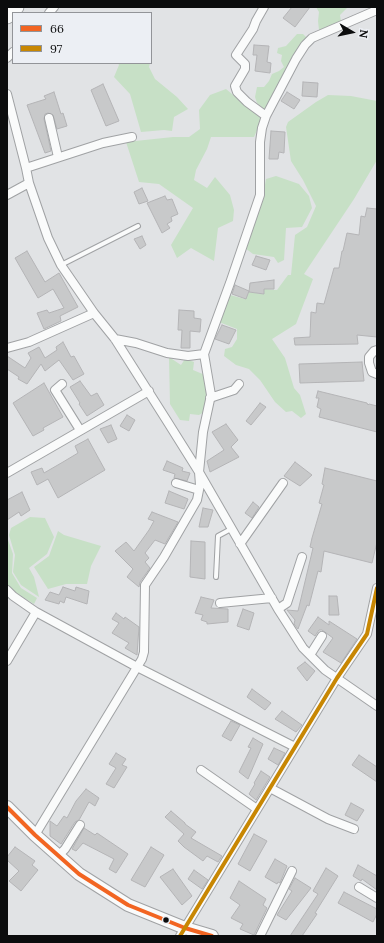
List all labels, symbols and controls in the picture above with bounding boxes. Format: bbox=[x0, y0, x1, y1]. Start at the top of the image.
legend bbox=[12, 12, 152, 64]
north arrow bbox=[332, 12, 372, 52]
text: 66 bbox=[50, 21, 64, 36]
text: N bbox=[356, 29, 371, 39]
text: 97 bbox=[50, 41, 62, 56]
unlabelled marker bbox=[161, 915, 171, 925]

